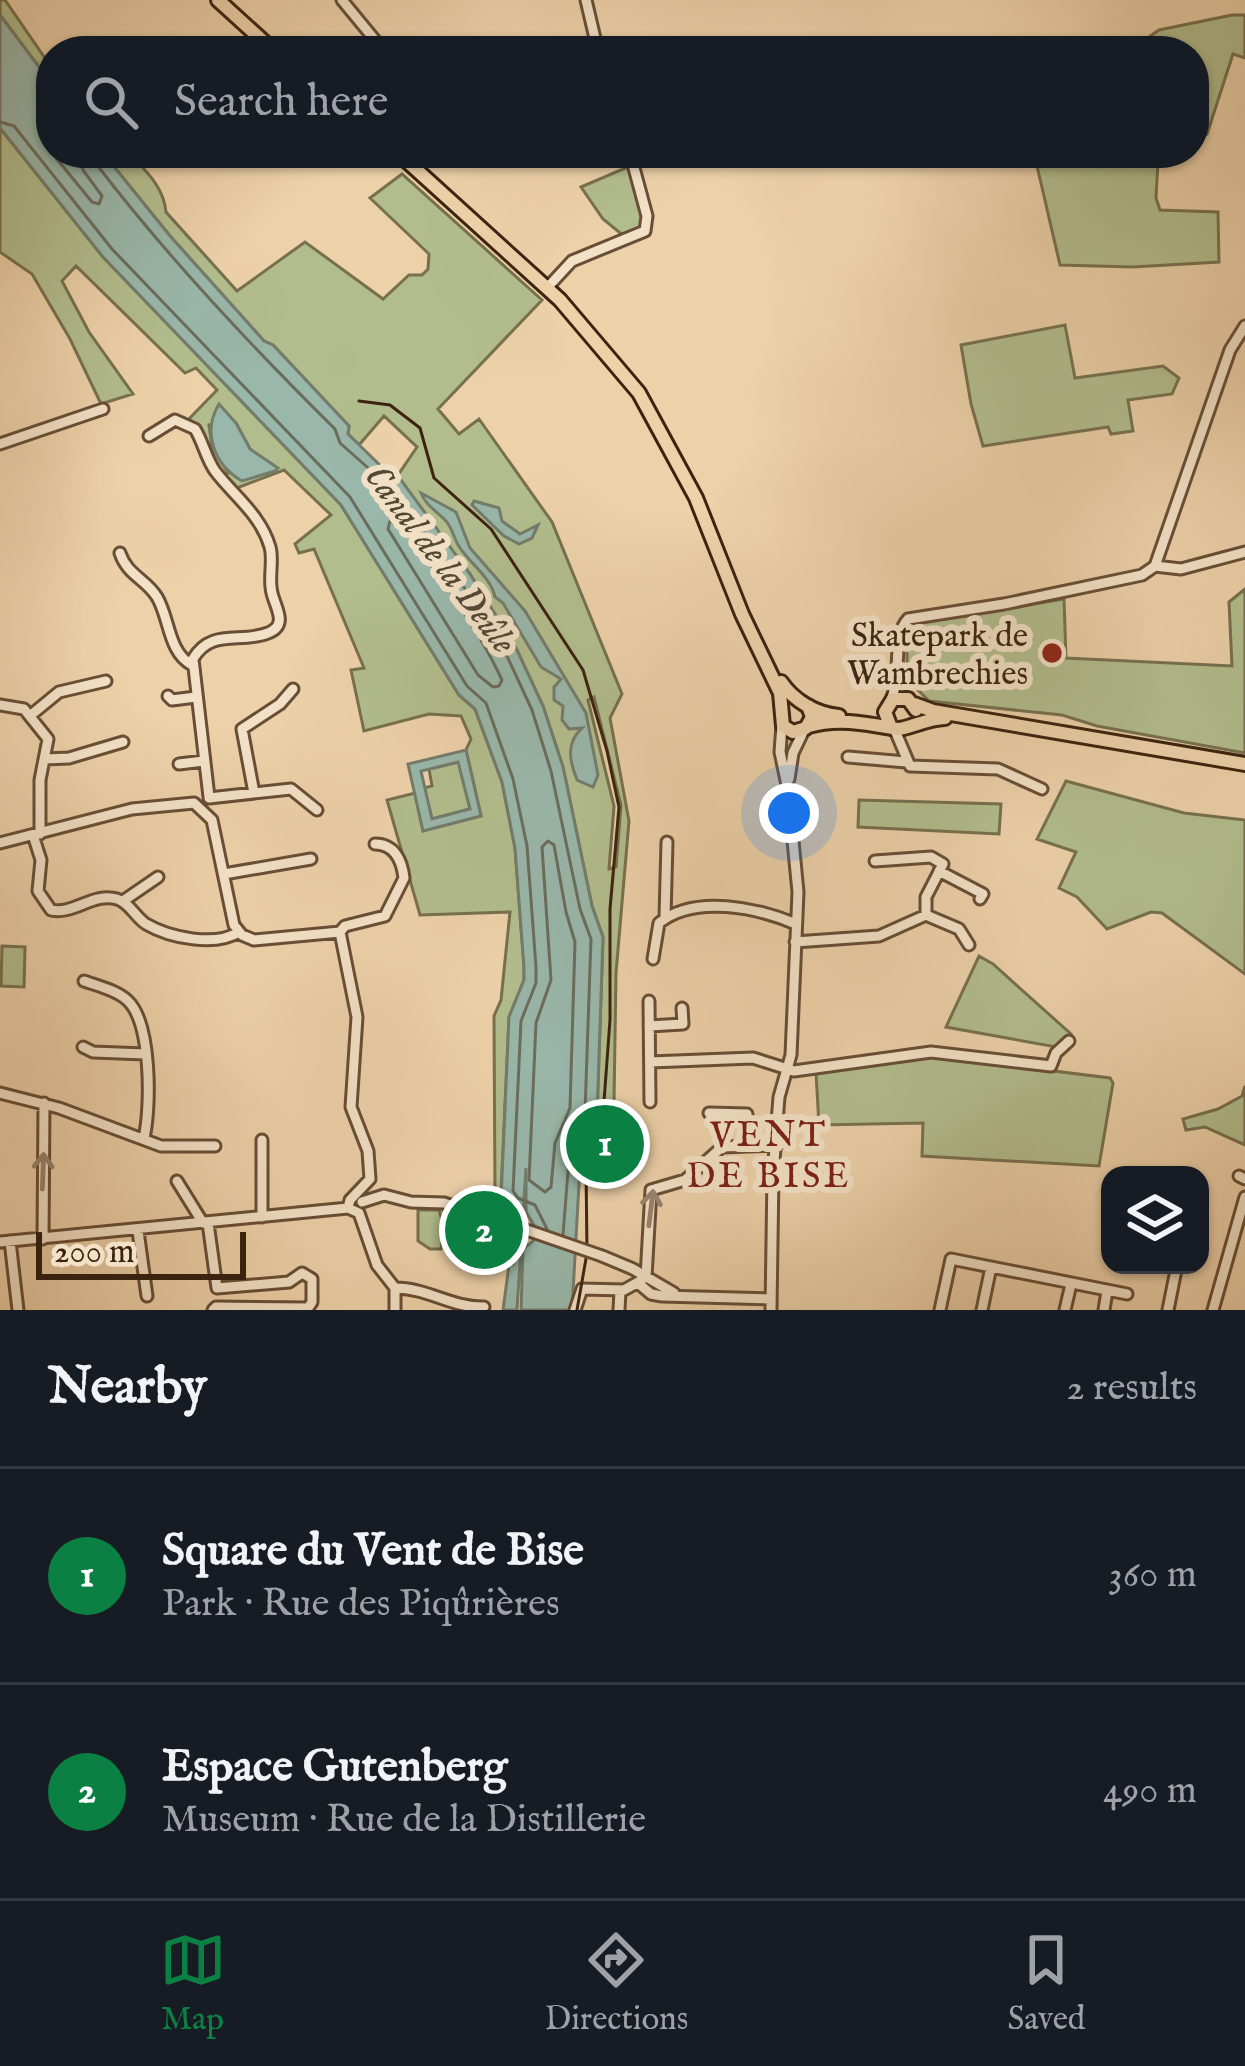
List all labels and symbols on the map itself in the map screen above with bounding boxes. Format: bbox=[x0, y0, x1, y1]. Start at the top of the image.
water label: Canal de la Deûle bbox=[353, 456, 526, 664]
place label: Skatepark de Wambrechies bbox=[847, 616, 1028, 696]
marker: Skatepark de Wambrechies bbox=[1039, 640, 1065, 666]
your location bbox=[759, 783, 819, 843]
pin: 1 bbox=[566, 1099, 644, 1189]
district label: VENT DE BISE bbox=[687, 1113, 851, 1200]
one-way arrow bbox=[32, 1152, 55, 1191]
pin: 2 bbox=[445, 1185, 523, 1275]
one-way arrow bbox=[640, 1190, 662, 1229]
scale bar bbox=[36, 1226, 246, 1279]

